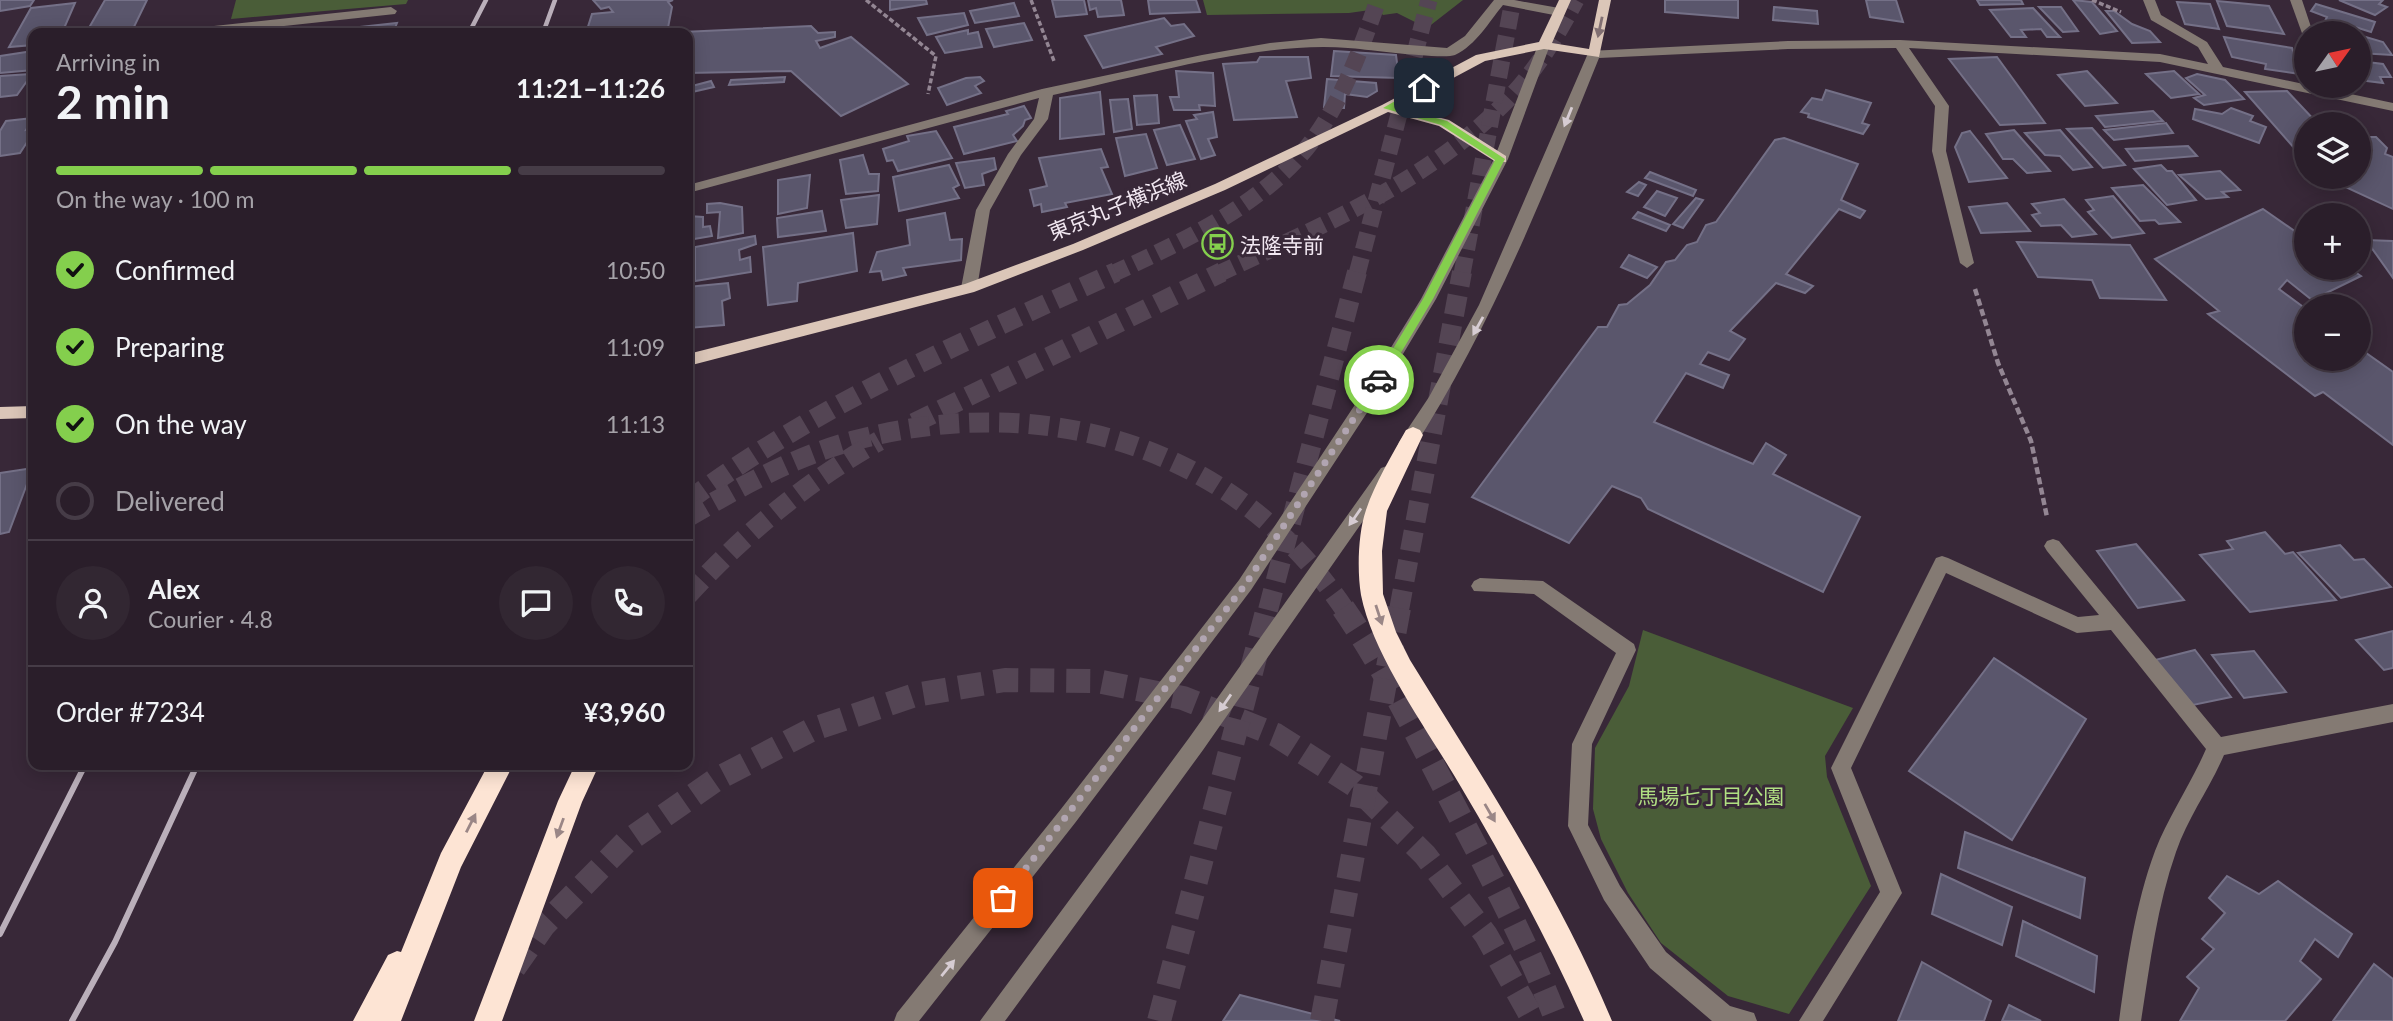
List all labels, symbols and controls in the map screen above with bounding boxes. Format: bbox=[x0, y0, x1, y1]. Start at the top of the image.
one-way arrow bbox=[1594, 16, 1605, 38]
north arrow bbox=[2294, 21, 2371, 98]
map controls bbox=[2294, 21, 2371, 371]
text: Arriving in bbox=[56, 48, 160, 76]
pin bbox=[1394, 58, 1454, 118]
icon: home bbox=[1405, 69, 1443, 107]
text: 11:21–11:26 bbox=[516, 72, 665, 104]
text: 2 min bbox=[56, 74, 170, 129]
one-way arrow bbox=[1563, 107, 1574, 128]
button: layers bbox=[2294, 112, 2371, 189]
street label: 東京丸子横浜線 bbox=[1044, 166, 1190, 244]
text: On the way · 100 m bbox=[56, 185, 255, 213]
button: + bbox=[2294, 203, 2371, 280]
bus stop icon: 法隆寺前 bbox=[1200, 227, 1234, 261]
place label: 法隆寺前 bbox=[1240, 232, 1324, 257]
icon: check bbox=[56, 251, 94, 289]
text: Confirmed bbox=[115, 254, 235, 286]
text: 10:50 bbox=[606, 256, 665, 284]
button: − bbox=[2294, 294, 2371, 371]
one-way arrow bbox=[1472, 316, 1484, 335]
icon: check bbox=[56, 328, 94, 366]
text: Preparing bbox=[115, 331, 224, 363]
text: 11:09 bbox=[606, 333, 665, 361]
courier bbox=[1344, 345, 1414, 415]
icon: car bbox=[1360, 361, 1398, 399]
icon: check bbox=[56, 405, 94, 443]
text: On the way bbox=[115, 408, 247, 440]
text: 11:13 bbox=[606, 410, 665, 438]
text: Delivered bbox=[115, 485, 225, 517]
one-way arrow bbox=[1349, 508, 1363, 526]
button: person bbox=[56, 566, 130, 640]
button: chat bbox=[499, 566, 573, 640]
button: phone bbox=[591, 566, 665, 640]
text: Alex bbox=[148, 573, 200, 605]
text: Courier · 4.8 bbox=[148, 605, 273, 633]
one-way arrow bbox=[1375, 605, 1385, 626]
one-way arrow bbox=[1218, 694, 1232, 712]
text: Order #7234 bbox=[56, 696, 205, 728]
text: ¥3,960 bbox=[584, 696, 665, 728]
park label: 馬場七丁目公園 bbox=[1638, 783, 1785, 808]
one-way arrow bbox=[1484, 804, 1497, 823]
one-way arrow bbox=[465, 813, 476, 833]
one-way arrow bbox=[554, 817, 565, 838]
pin bbox=[973, 868, 1033, 928]
icon: bag bbox=[984, 879, 1022, 917]
one-way arrow bbox=[940, 959, 955, 977]

